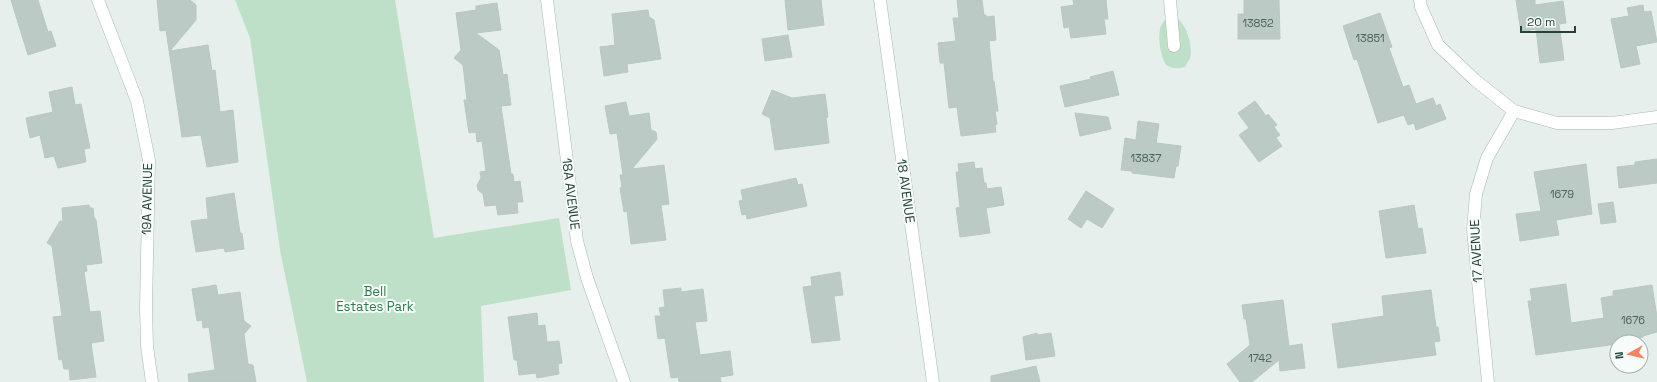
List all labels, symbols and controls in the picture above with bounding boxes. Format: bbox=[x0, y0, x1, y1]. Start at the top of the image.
scale bar bbox=[1521, 8, 1575, 34]
text: 20 m bbox=[1527, 14, 1555, 30]
house number: 13852 bbox=[1242, 16, 1274, 30]
house number: 13851 bbox=[1355, 31, 1385, 45]
house number: 13837 bbox=[1131, 151, 1161, 165]
street label: 18A AVENUE bbox=[558, 157, 584, 231]
street label: 18 AVENUE bbox=[893, 158, 919, 224]
street label: 19A AVENUE bbox=[138, 163, 156, 235]
house number: 1679 bbox=[1550, 187, 1574, 201]
street label: 17 AVENUE bbox=[1466, 219, 1486, 283]
park label: Bell Estates Park bbox=[336, 283, 414, 315]
house number: 1676 bbox=[1621, 313, 1645, 327]
north arrow bbox=[1609, 334, 1649, 374]
house number: 1742 bbox=[1248, 351, 1272, 365]
text: N bbox=[1612, 351, 1627, 360]

